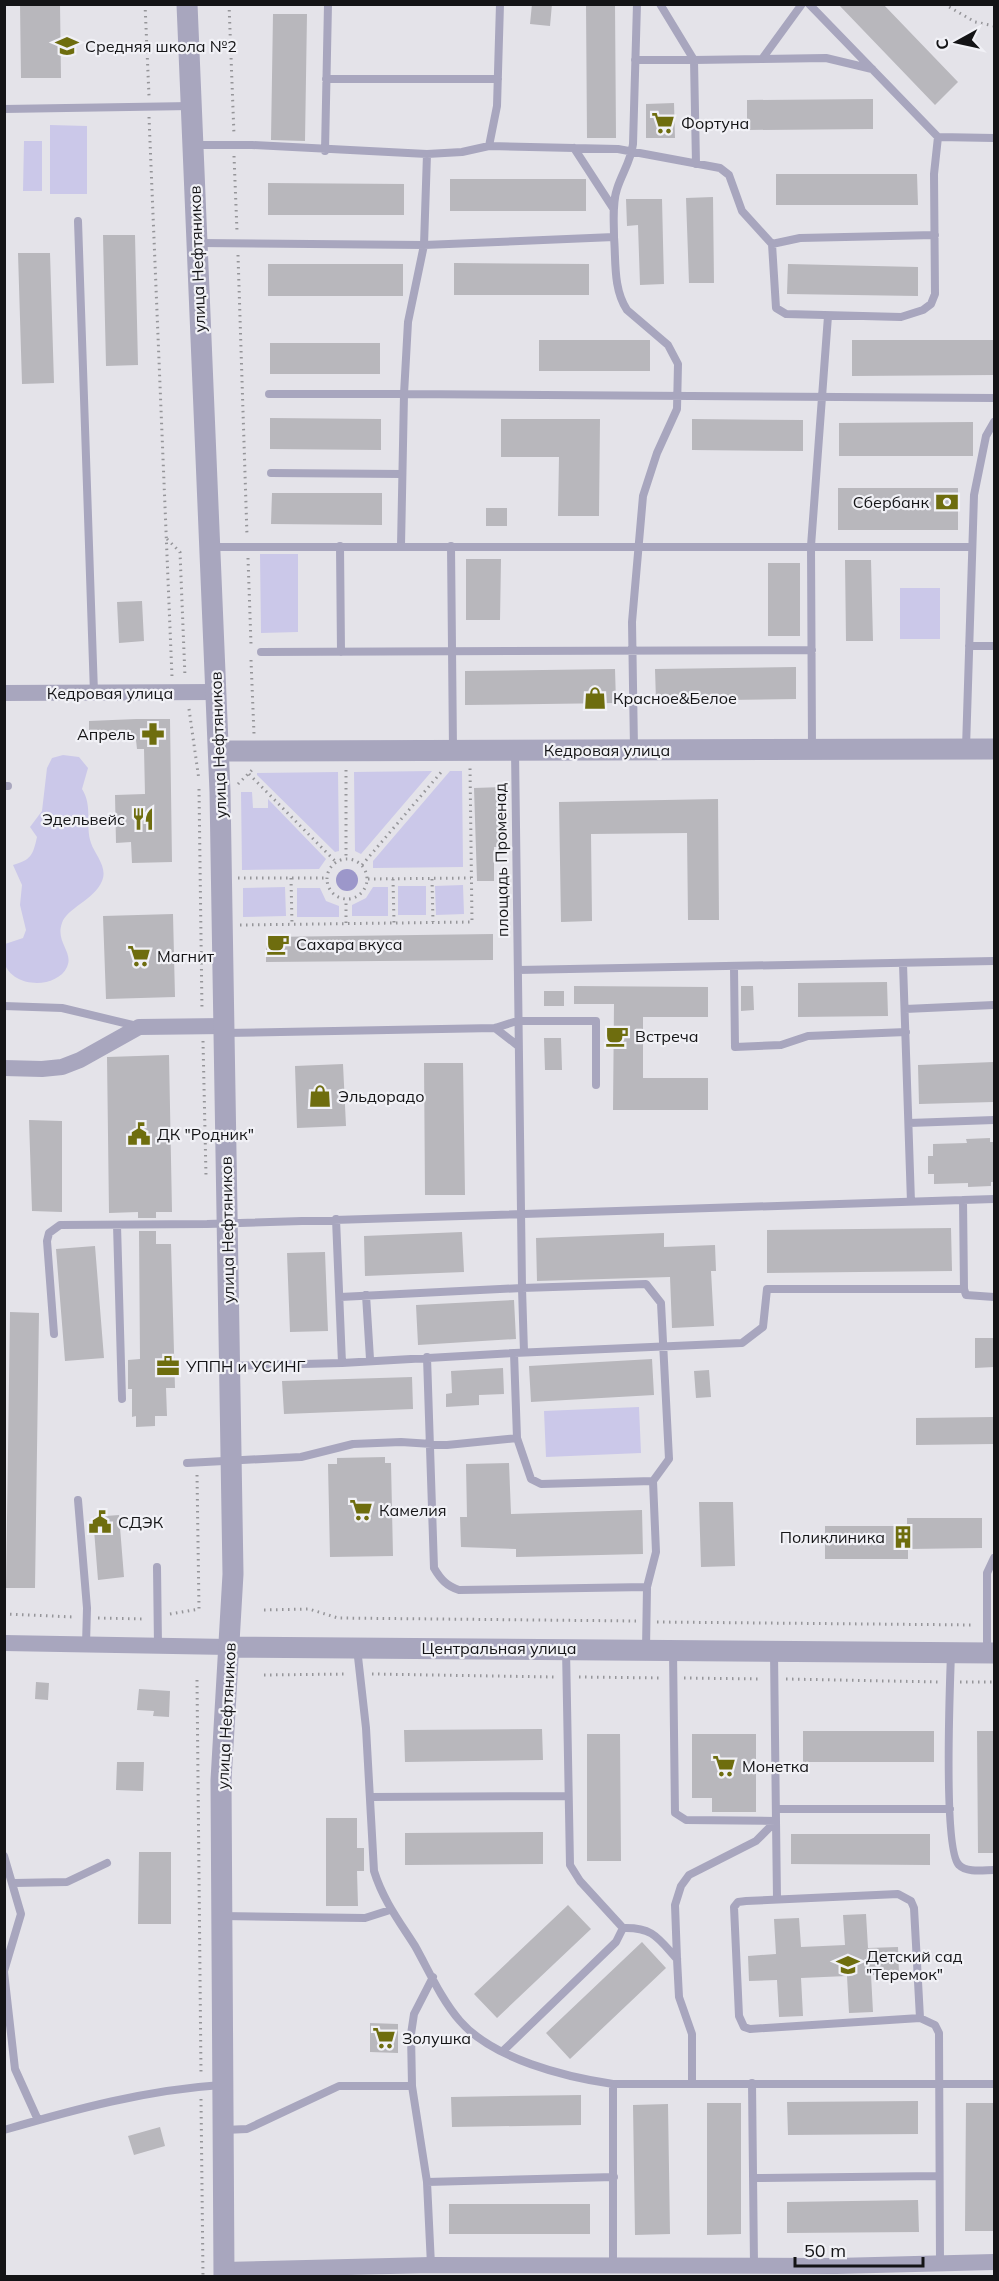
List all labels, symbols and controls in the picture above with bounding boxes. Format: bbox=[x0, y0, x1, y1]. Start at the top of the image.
north arrow bbox=[927, 12, 987, 72]
school or university icon: Средняя школа №2 bbox=[54, 33, 80, 59]
place label: Средняя школа №2 bbox=[85, 36, 237, 56]
text: С bbox=[931, 37, 953, 51]
supermarket icon: Фортуна bbox=[650, 110, 676, 136]
place label: Фортуна bbox=[681, 113, 749, 133]
street label: улица Нефтяников bbox=[184, 185, 210, 333]
bank icon: Сбербанк bbox=[934, 489, 960, 515]
place label: Сбербанк bbox=[853, 492, 929, 512]
street label: улица Нефтяников bbox=[205, 671, 231, 819]
street label: Кедровая улица bbox=[47, 683, 173, 703]
shop icon: Красное&Белое bbox=[582, 685, 608, 711]
place label: Красное&Белое bbox=[613, 688, 737, 708]
pharmacy icon: Апрель bbox=[140, 721, 166, 747]
place label: Апрель bbox=[77, 724, 135, 744]
street label: Кедровая улица bbox=[544, 740, 670, 760]
street label: площадь Променад bbox=[490, 783, 512, 937]
restaurant icon: Эдельвейс bbox=[130, 806, 156, 832]
place label: Эдельвейс bbox=[42, 809, 125, 829]
cafe icon: Сахара вкуса bbox=[265, 931, 291, 957]
place label: Сахара вкуса bbox=[296, 934, 403, 954]
supermarket icon: Магнит bbox=[126, 943, 152, 969]
place label: Магнит bbox=[157, 946, 215, 966]
cafe icon: Встреча bbox=[604, 1023, 630, 1049]
place label: Встреча bbox=[635, 1026, 699, 1046]
shop icon: Эльдорадо bbox=[307, 1083, 333, 1109]
place label: Эльдорадо bbox=[338, 1086, 425, 1106]
public building icon: ДК "Родник" bbox=[126, 1121, 152, 1147]
place label: ДК "Родник" bbox=[157, 1124, 254, 1144]
street label: улица Нефтяников bbox=[216, 1156, 238, 1304]
office icon: УППН и УСИНГ bbox=[155, 1353, 181, 1379]
place label: УППН и УСИНГ bbox=[185, 1356, 305, 1376]
supermarket icon: Камелия bbox=[348, 1497, 374, 1523]
place label: Камелия bbox=[379, 1500, 447, 1520]
public building icon: СДЭК bbox=[87, 1509, 113, 1535]
place label: СДЭК bbox=[118, 1512, 164, 1532]
building icon: Поликлиника bbox=[890, 1524, 916, 1550]
place label: Поликлиника bbox=[780, 1527, 885, 1547]
street label: Центральная улица bbox=[421, 1638, 577, 1658]
street label: улица Нефтяников bbox=[212, 1642, 240, 1790]
supermarket icon: Монетка bbox=[711, 1753, 737, 1779]
place label: Монетка bbox=[742, 1756, 809, 1776]
place label: Детский сад "Теремок" bbox=[866, 1946, 963, 1984]
school or university icon: Детский сад "Теремок" bbox=[835, 1952, 861, 1978]
supermarket icon: Золушка bbox=[371, 2025, 397, 2051]
place label: Золушка bbox=[402, 2028, 471, 2048]
scale bar bbox=[795, 2230, 922, 2268]
text: 50 m bbox=[804, 2239, 846, 2262]

